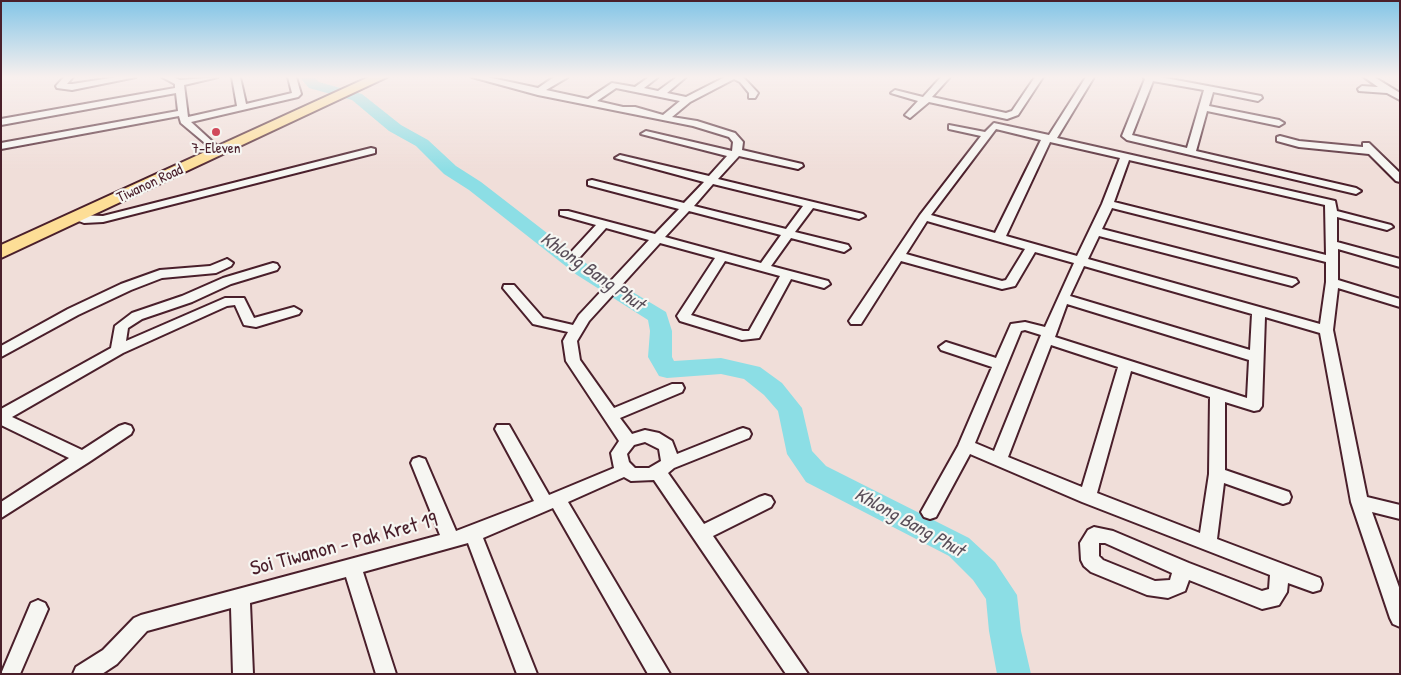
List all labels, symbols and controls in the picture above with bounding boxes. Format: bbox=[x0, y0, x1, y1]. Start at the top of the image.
marker: 7-Eleven bbox=[210, 126, 222, 138]
place label: 7-Eleven bbox=[192, 140, 240, 158]
street label: Tiwanon Road bbox=[114, 161, 186, 207]
water label: Khlong Bang Phut bbox=[536, 228, 648, 316]
water label: Khlong Bang Phut bbox=[850, 484, 968, 562]
street label: Soi Tiwanon - Pak Kret 19 bbox=[248, 508, 440, 582]

